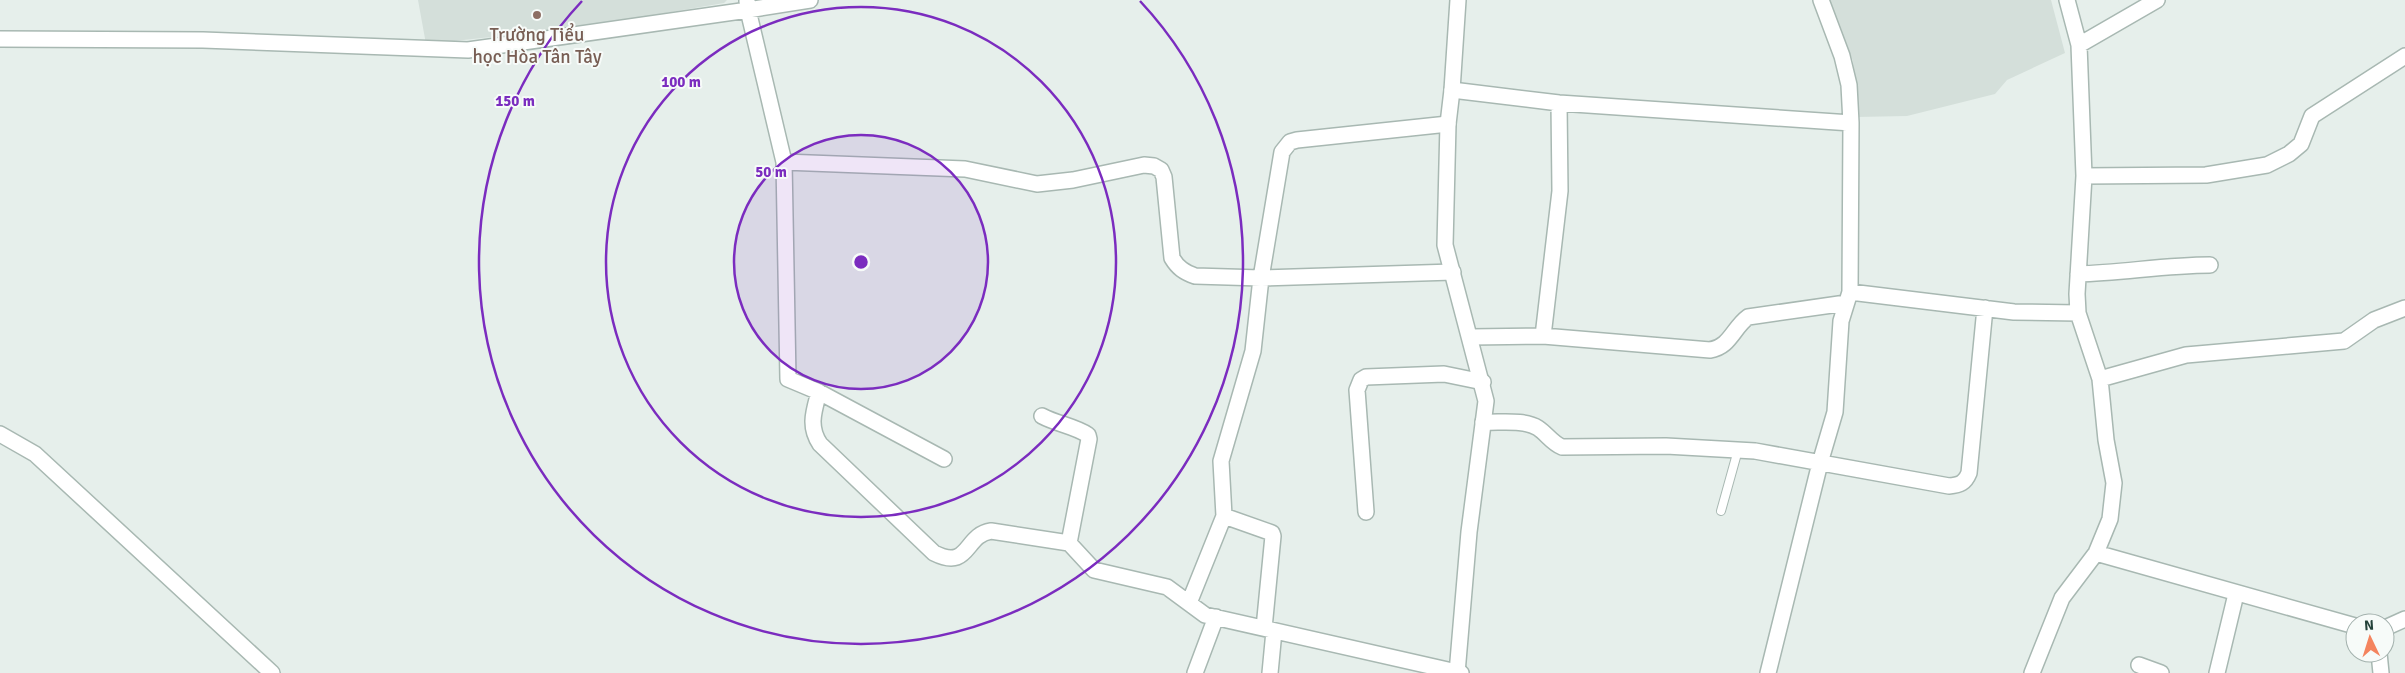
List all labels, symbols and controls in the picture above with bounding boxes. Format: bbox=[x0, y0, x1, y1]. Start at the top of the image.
marker: Trường Tiểu học Hòa Tân Tây bbox=[531, 9, 543, 21]
place label: Trường Tiểu học Hòa Tân Tây bbox=[472, 22, 602, 69]
text: 100 m bbox=[661, 73, 701, 91]
text: 150 m bbox=[495, 92, 535, 110]
text: 50 m bbox=[755, 163, 787, 181]
centre of rings bbox=[852, 253, 870, 271]
north arrow bbox=[2345, 613, 2395, 663]
text: N bbox=[2364, 617, 2375, 634]

